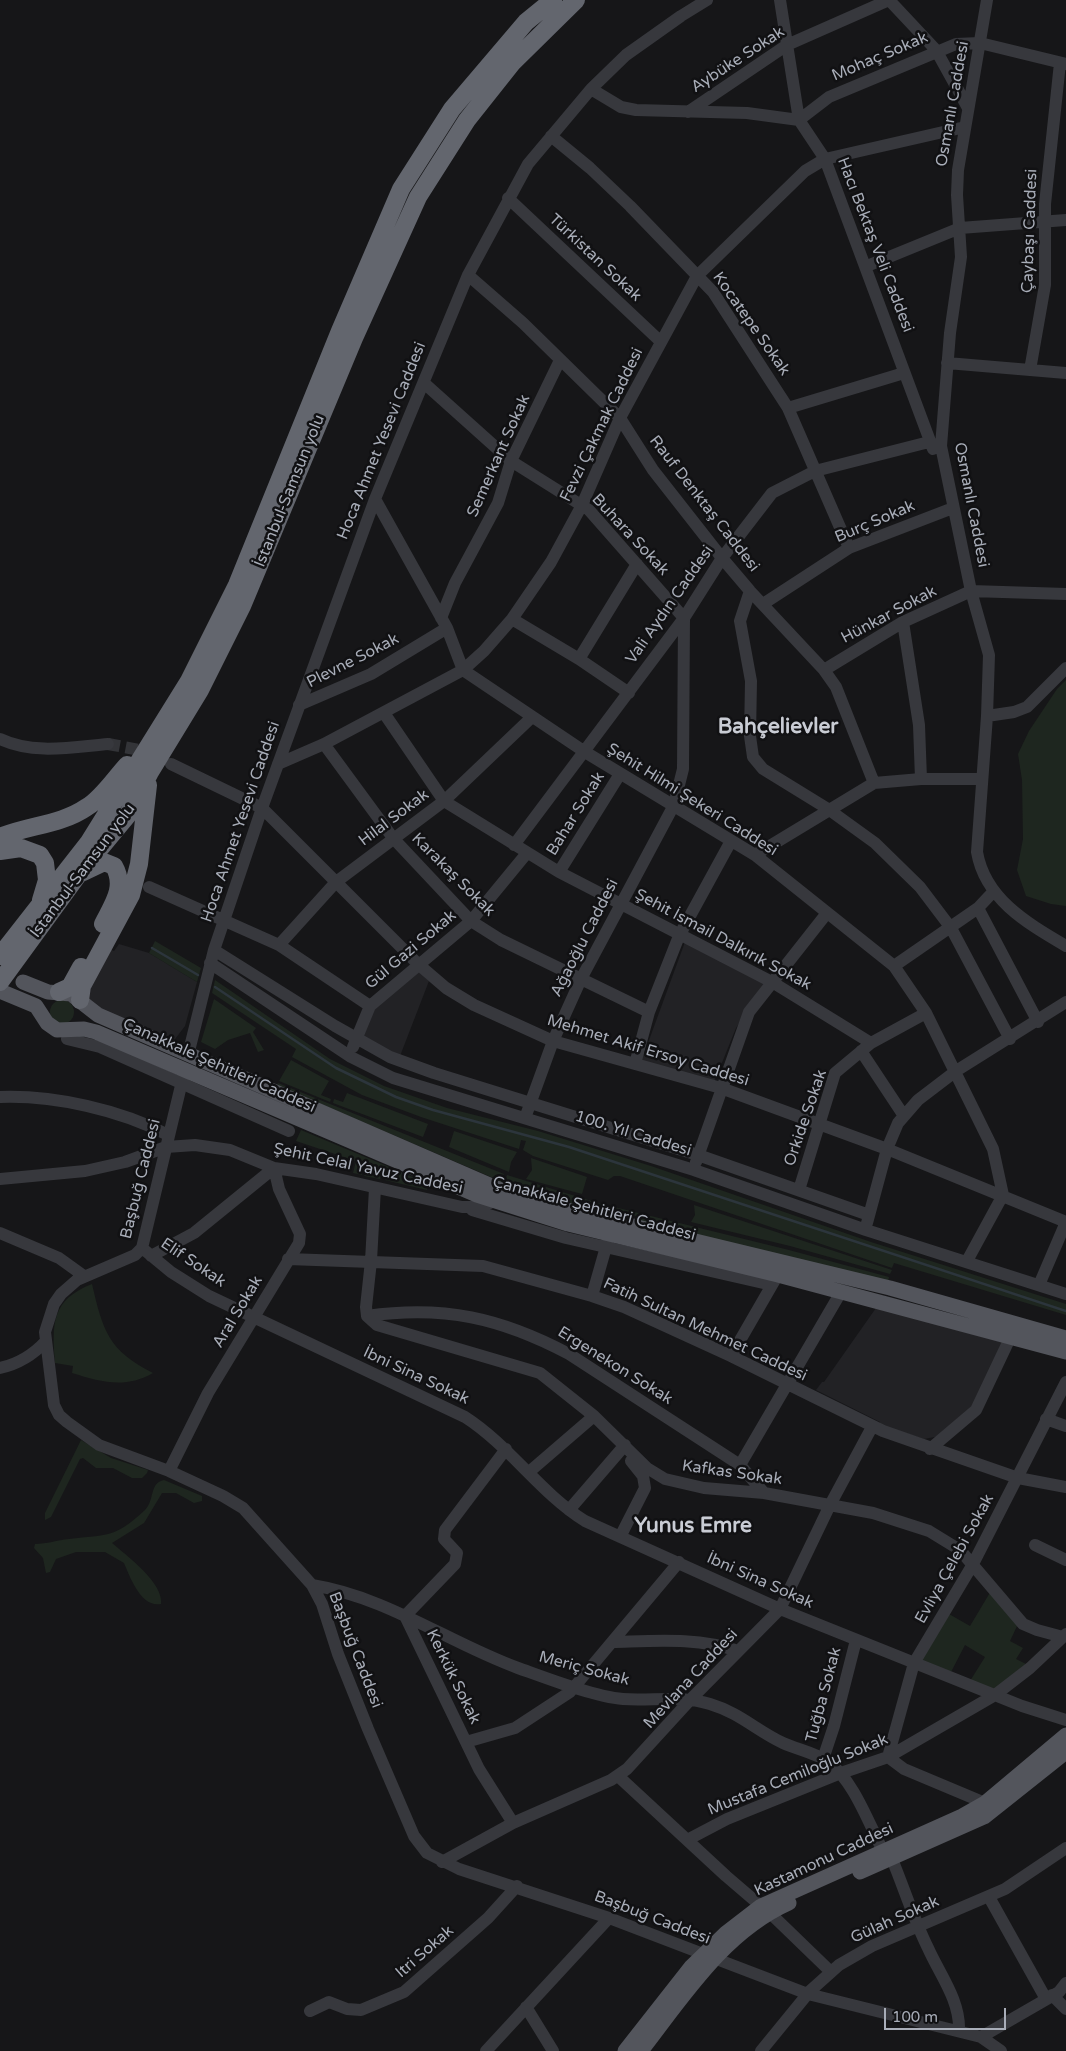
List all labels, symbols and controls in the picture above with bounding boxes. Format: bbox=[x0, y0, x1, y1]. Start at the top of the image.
street label: Aybüke Sokak bbox=[688, 23, 788, 97]
street label: Mohaç Sokak bbox=[829, 28, 931, 86]
street label: Osmanlı Caddesi bbox=[933, 40, 973, 168]
street label: Hacı Bektaş Veli Caddesi bbox=[833, 155, 917, 335]
street label: Çaybaşı Caddesi bbox=[1018, 168, 1042, 294]
street label: Türkistan Sokak bbox=[545, 210, 645, 306]
street label: Kocatepe Sokak bbox=[708, 269, 794, 379]
street label: Hoca Ahmet Yesevi Caddesi bbox=[334, 339, 430, 543]
street label: Fevzi Çakmak Caddesi bbox=[556, 345, 648, 505]
street label: Semerkant Sokak bbox=[463, 392, 535, 520]
street label: İstanbul-Samsun yolu bbox=[251, 412, 329, 570]
street label: Rauf Denktaş Caddesi bbox=[645, 432, 763, 576]
street label: Osmanlı Caddesi bbox=[949, 441, 993, 569]
street label: Buhara Sokak bbox=[587, 490, 673, 580]
street label: Burç Sokak bbox=[832, 497, 918, 547]
street label: Vali Aydın Caddesi bbox=[622, 542, 718, 668]
street label: Hünkar Sokak bbox=[838, 582, 940, 648]
street label: Plevne Sokak bbox=[304, 630, 402, 692]
district label: Bahçelievler bbox=[718, 714, 838, 740]
street label: Hoca Ahmet Yesevi Caddesi bbox=[198, 719, 284, 925]
street label: Şehit Hilmi Şekeri Caddesi bbox=[603, 740, 781, 860]
street label: Bahar Sokak bbox=[543, 769, 609, 859]
street label: Hilal Sokak bbox=[355, 785, 433, 851]
street label: İstanbul-Samsun yolu bbox=[26, 800, 140, 942]
street label: Karakaş Sokak bbox=[407, 829, 499, 921]
street label: Ağaoğlu Caddesi bbox=[547, 876, 623, 1000]
street label: Şehit İsmail Dalkırık Sokak bbox=[631, 885, 815, 995]
street label: Gül Gazi Sokak bbox=[362, 906, 460, 994]
street label: Mehmet Akif Ersoy Caddesi bbox=[545, 1011, 751, 1091]
street label: Çanakkale Şehitleri Caddesi bbox=[119, 1015, 319, 1117]
street label: Orkide Sokak bbox=[781, 1067, 831, 1169]
street label: 100. Yıl Caddesi bbox=[572, 1107, 694, 1161]
street label: Başbuğ Caddesi bbox=[117, 1117, 165, 1241]
street label: Şehit Celal Yavuz Caddesi bbox=[272, 1140, 464, 1198]
street label: Çanakkale Şehitleri Caddesi bbox=[490, 1173, 698, 1245]
street label: Elif Sokak bbox=[157, 1234, 229, 1292]
street label: Aral Sokak bbox=[209, 1272, 267, 1352]
street label: Fatih Sultan Mehmet Caddesi bbox=[600, 1274, 810, 1386]
street label: Ergenekon Sokak bbox=[554, 1323, 676, 1409]
street label: İbni Sina Sokak bbox=[360, 1343, 472, 1409]
street label: Kafkas Sokak bbox=[681, 1456, 783, 1490]
street label: Evliya Çelebi Sokak bbox=[911, 1491, 999, 1627]
district label: Yunus Emre bbox=[634, 1513, 752, 1539]
street label: İbni Sina Sokak bbox=[704, 1549, 816, 1613]
street label: Başbuğ Caddesi bbox=[324, 1589, 386, 1711]
street label: Mevlana Caddesi bbox=[640, 1625, 742, 1733]
street label: Kerkük Sokak bbox=[422, 1626, 484, 1728]
street label: Tuğba Sokak bbox=[802, 1645, 846, 1745]
street label: Meriç Sokak bbox=[537, 1648, 631, 1690]
street label: Mustafa Cemiloğlu Sokak bbox=[705, 1730, 891, 1820]
street label: Kastamonu Caddesi bbox=[751, 1819, 897, 1901]
street label: Başbuğ Caddesi bbox=[591, 1887, 713, 1949]
street label: Gülah Sokak bbox=[848, 1892, 942, 1948]
street label: Itri Sokak bbox=[392, 1922, 458, 1982]
scale bar bbox=[886, 1998, 1008, 2030]
text: 100 m bbox=[892, 2008, 938, 2026]

